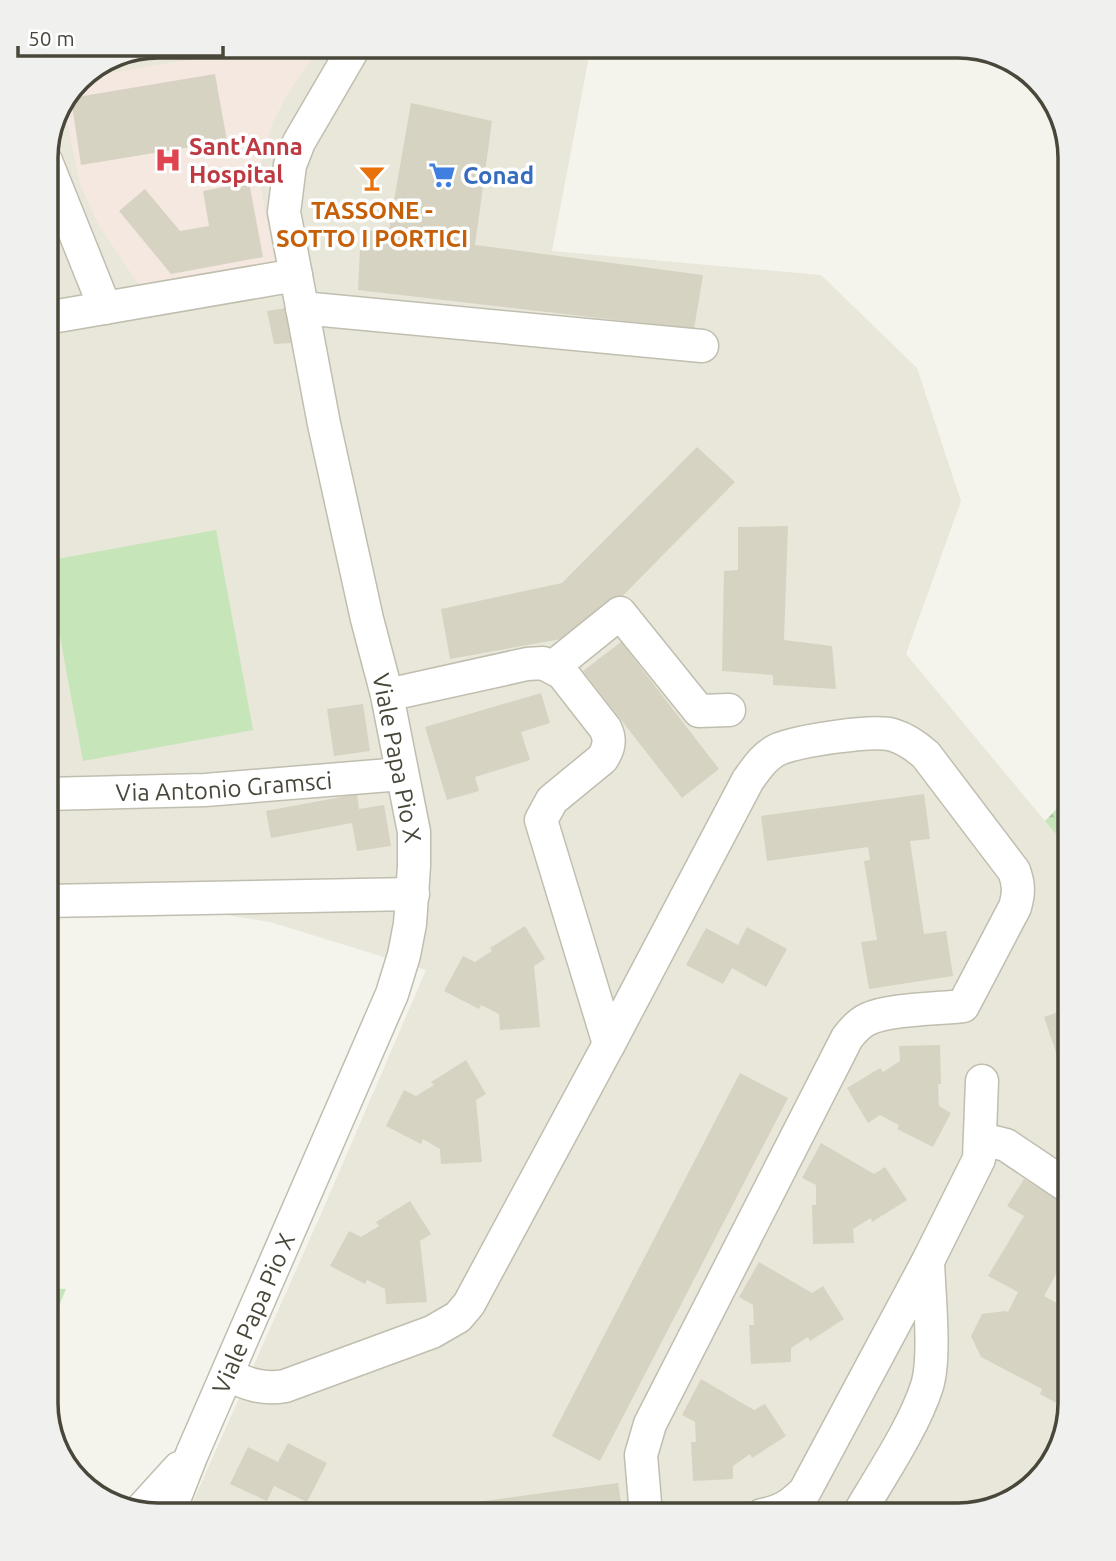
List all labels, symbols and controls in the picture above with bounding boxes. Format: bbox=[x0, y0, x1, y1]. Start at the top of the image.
scale bar bbox=[18, 14, 222, 58]
text: 50 m bbox=[28, 26, 75, 50]
place label: Sant'Anna Hospital bbox=[189, 133, 303, 188]
hospital icon: Sant'Anna Hospital bbox=[153, 145, 183, 175]
supermarket icon: Conad bbox=[427, 160, 457, 190]
place label: Conad bbox=[463, 162, 534, 189]
bar icon: TASSONE - SOTTO I PORTICI bbox=[357, 163, 387, 193]
place label: TASSONE - SOTTO I PORTICI bbox=[276, 197, 468, 252]
street label: Viale Papa Pio X bbox=[367, 671, 427, 845]
street label: Via Antonio Gramsci bbox=[115, 766, 333, 806]
street label: Viale Papa Pio X bbox=[206, 1229, 300, 1398]

